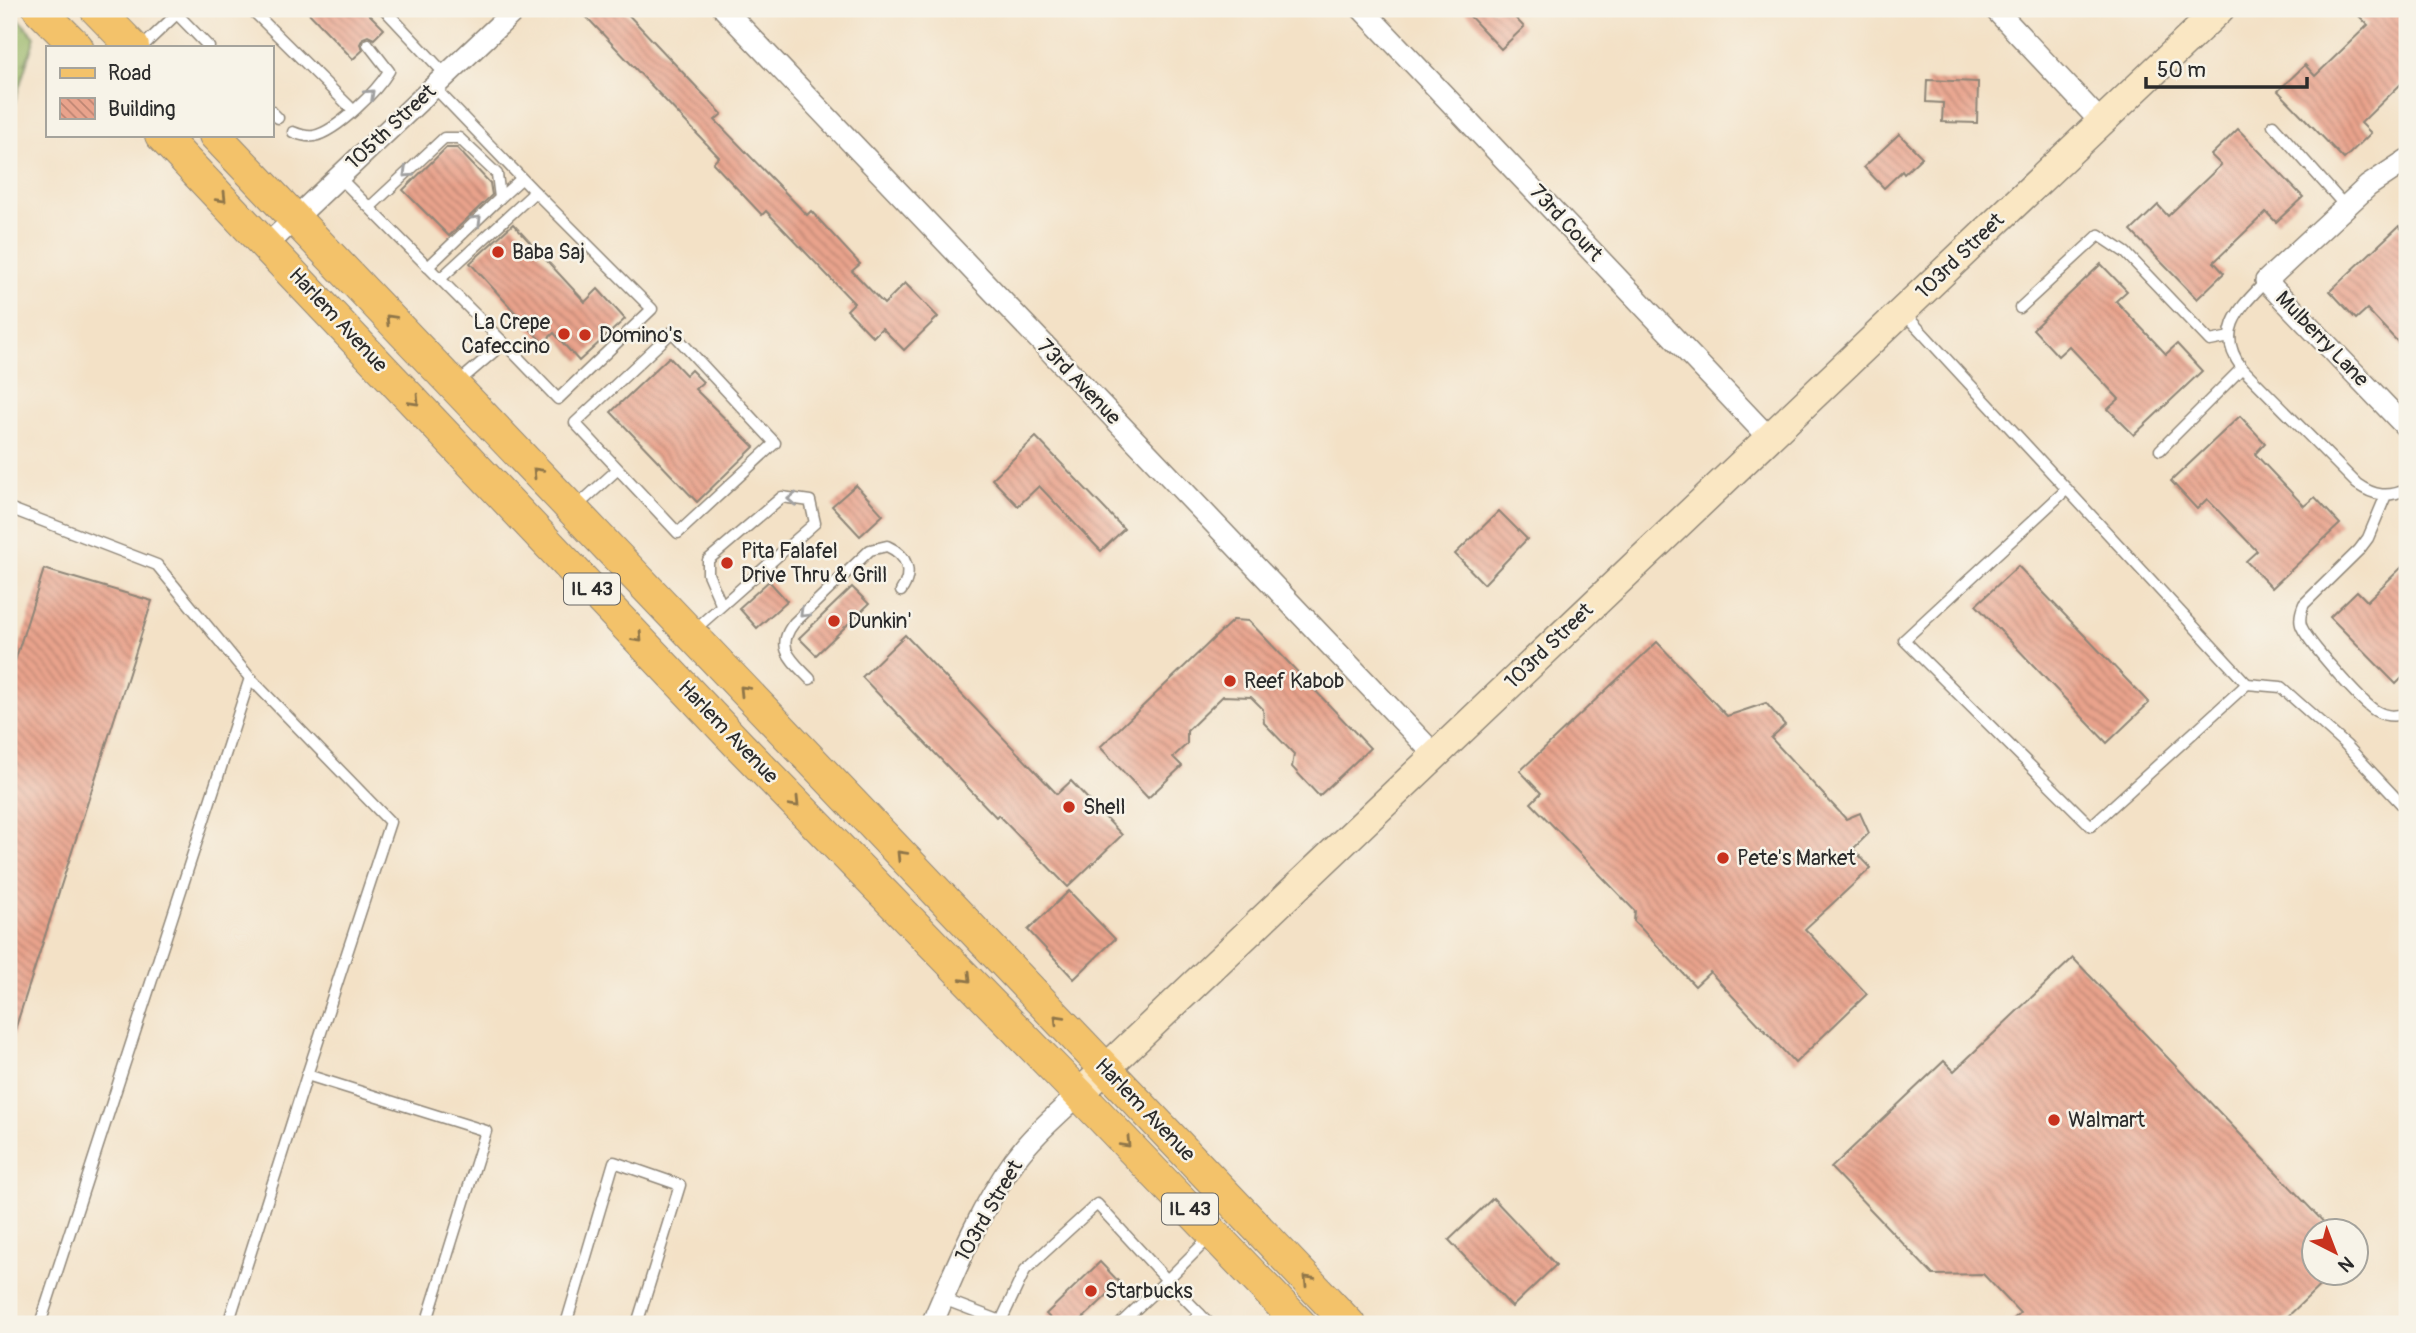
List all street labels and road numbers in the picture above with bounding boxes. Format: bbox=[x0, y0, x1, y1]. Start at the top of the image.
street label: 105th Street bbox=[340, 78, 442, 176]
street label: 73rd Court bbox=[1524, 179, 1609, 268]
street label: 103rd Street bbox=[1910, 207, 2010, 305]
street label: Harlem Avenue bbox=[283, 262, 394, 378]
street label: Mulberry Lane bbox=[2270, 285, 2375, 393]
street label: 73rd Avenue bbox=[1031, 333, 1127, 431]
road number: IL 43 bbox=[564, 574, 620, 604]
street label: 103rd Street bbox=[1499, 597, 1599, 695]
street label: Harlem Avenue bbox=[672, 675, 785, 790]
street label: Harlem Avenue bbox=[1089, 1053, 1202, 1168]
street label: 103rd Street bbox=[949, 1155, 1029, 1267]
road number: IL 43 bbox=[1162, 1194, 1218, 1224]

